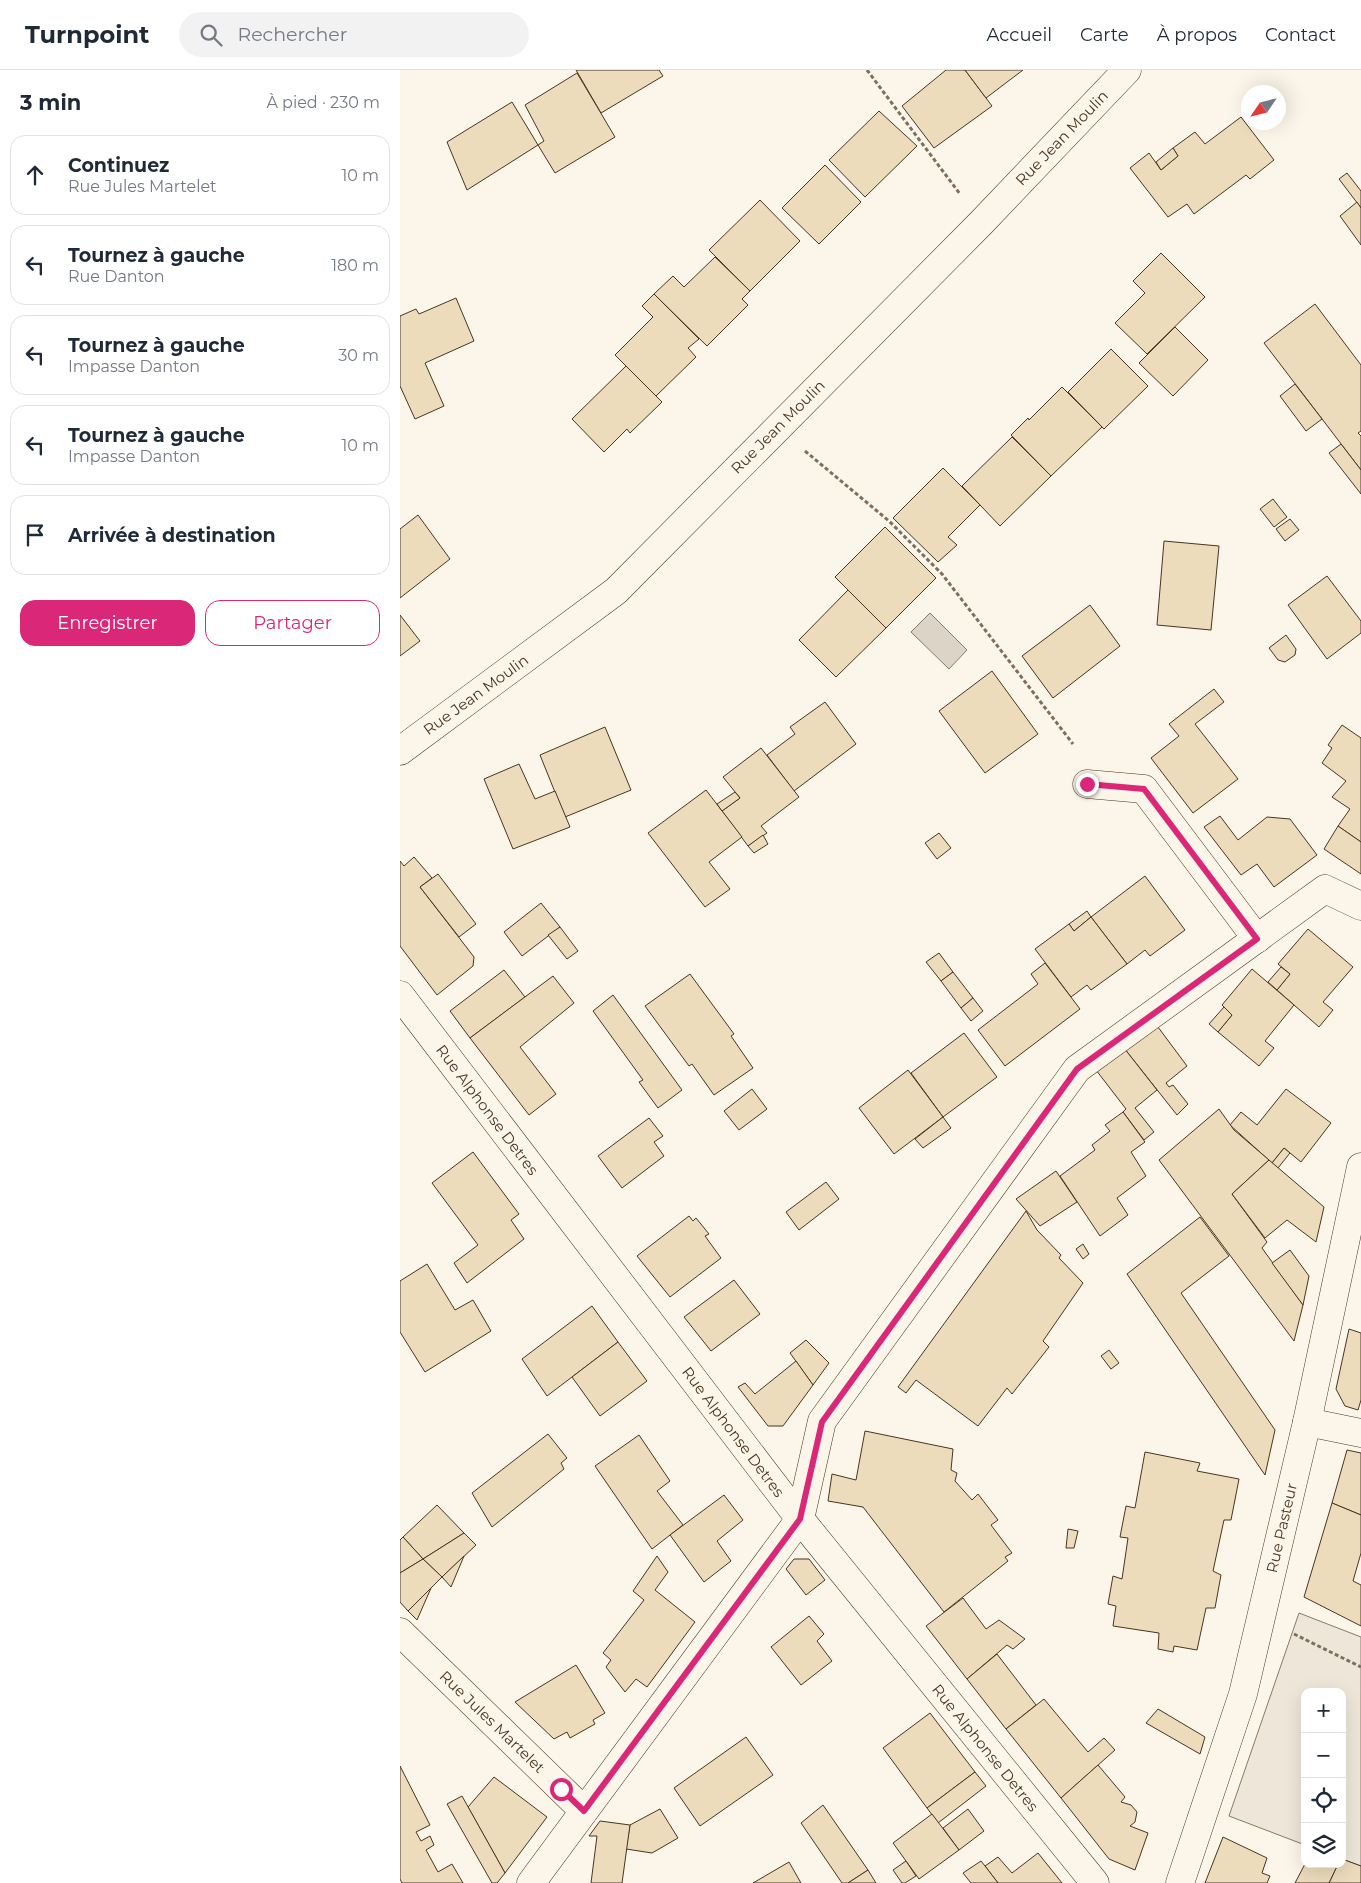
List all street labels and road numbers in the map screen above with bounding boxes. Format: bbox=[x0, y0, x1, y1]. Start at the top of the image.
street label: Rue Jean Moulin bbox=[1011, 86, 1112, 189]
street label: Rue Jean Moulin bbox=[727, 376, 829, 478]
street label: Rue Jean Moulin bbox=[419, 650, 532, 739]
street label: Rue Alphonse Detres bbox=[432, 1041, 543, 1179]
street label: Rue Alphonse Detres bbox=[678, 1363, 789, 1501]
street label: Rue Pasteur bbox=[1262, 1481, 1301, 1575]
street label: Rue Jules Martelet bbox=[436, 1666, 549, 1777]
street label: Rue Alphonse Detres bbox=[928, 1680, 1043, 1815]

